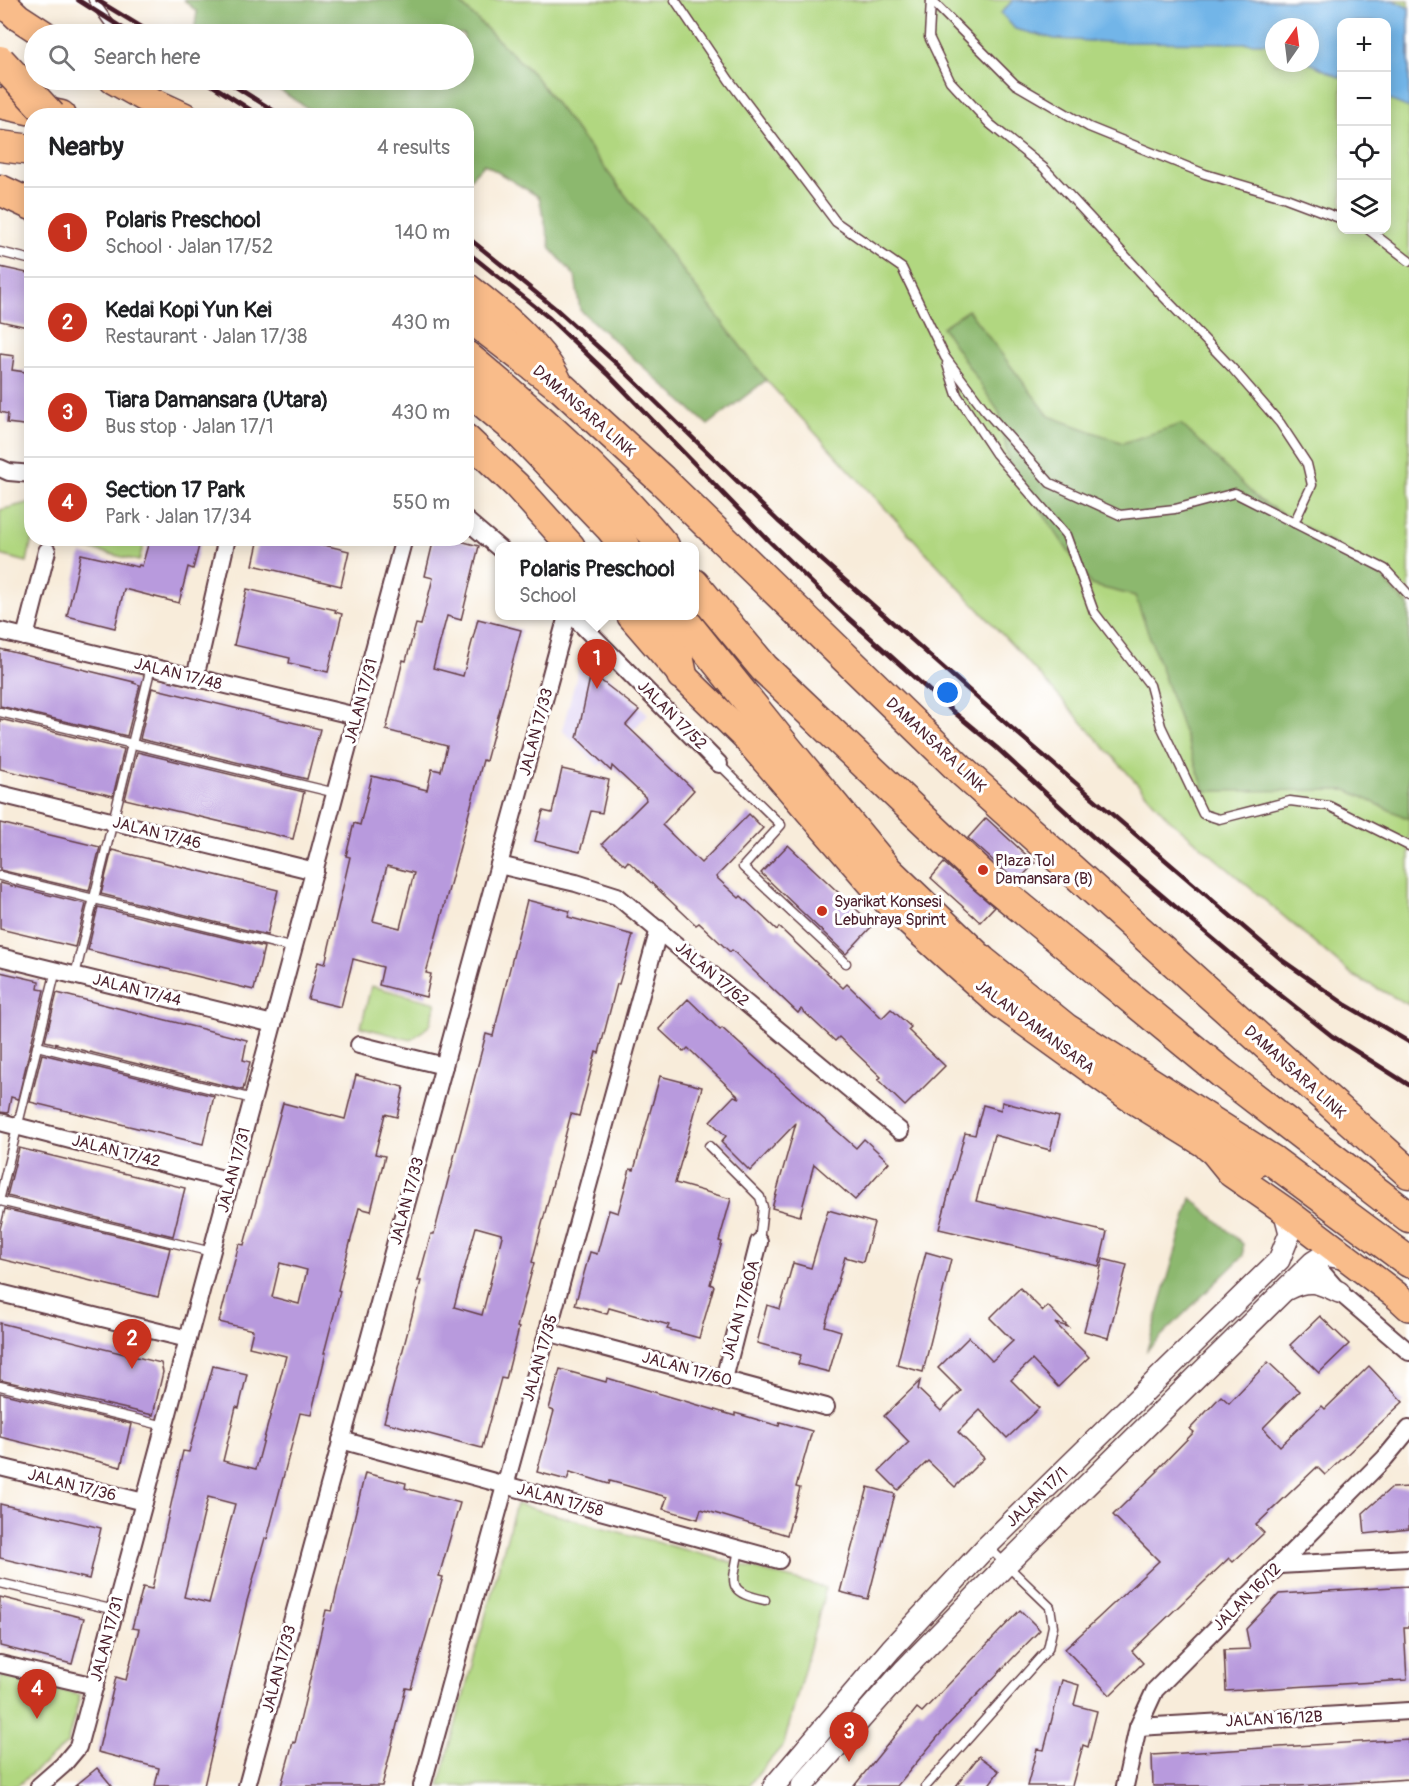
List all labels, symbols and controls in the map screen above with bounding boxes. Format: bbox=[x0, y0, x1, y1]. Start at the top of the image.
north arrow bbox=[1265, 18, 1319, 72]
map controls bbox=[1337, 18, 1391, 234]
button: + bbox=[1337, 18, 1391, 72]
search box bbox=[24, 24, 474, 90]
icon: search bbox=[45, 41, 78, 74]
text: Search here bbox=[93, 43, 200, 71]
button: − bbox=[1337, 72, 1391, 126]
button: locate bbox=[1337, 126, 1391, 180]
text: Nearby bbox=[48, 131, 124, 163]
text: 4 results bbox=[377, 135, 450, 160]
button: layers bbox=[1337, 180, 1391, 234]
text: Polaris Preschool bbox=[105, 206, 261, 234]
text: 1 bbox=[64, 220, 71, 245]
text: 140 m bbox=[395, 220, 450, 245]
text: School · Jalan 17/52 bbox=[105, 234, 273, 259]
text: Kedai Kopi Yun Kei bbox=[105, 296, 272, 324]
text: 2 bbox=[62, 310, 73, 335]
text: 430 m bbox=[391, 310, 450, 335]
text: Restaurant · Jalan 17/38 bbox=[105, 324, 307, 349]
street label: DAMANSARA LINK bbox=[528, 361, 640, 461]
text: Tiara Damansara (Utara) bbox=[105, 386, 329, 414]
text: 3 bbox=[62, 400, 73, 425]
text: 430 m bbox=[391, 400, 450, 425]
text: Bus stop · Jalan 17/1 bbox=[105, 414, 274, 439]
text: Section 17 Park bbox=[105, 476, 245, 504]
text: 4 bbox=[62, 490, 73, 515]
text: 550 m bbox=[393, 490, 450, 515]
text: Park · Jalan 17/34 bbox=[105, 504, 252, 529]
popup bbox=[495, 542, 699, 620]
text: Polaris Preschool bbox=[519, 555, 675, 583]
text: School bbox=[519, 583, 576, 608]
pin: 1 bbox=[578, 640, 616, 689]
street label: JALAN 17/48 bbox=[132, 653, 224, 695]
street label: JALAN 17/31 bbox=[340, 656, 382, 746]
street label: JALAN 17/52 bbox=[633, 676, 711, 754]
your location bbox=[933, 678, 962, 707]
street label: JALAN 17/33 bbox=[515, 686, 557, 778]
street label: DAMANSARA LINK bbox=[882, 693, 991, 797]
street label: JALAN 17/46 bbox=[111, 812, 203, 854]
place label: Plaza Tol Damansara (B) bbox=[995, 851, 1093, 889]
marker: Plaza Tol Damansara (B) bbox=[976, 863, 990, 877]
place label: Syarikat Konsesi Lebuhraya Sprint bbox=[834, 892, 946, 930]
marker: Syarikat Konsesi Lebuhraya Sprint bbox=[815, 904, 829, 918]
street label: JALAN 17/62 bbox=[671, 937, 753, 1011]
street label: JALAN 17/44 bbox=[91, 969, 183, 1011]
street label: JALAN DAMANSARA bbox=[971, 976, 1099, 1078]
street label: DAMANSARA LINK bbox=[1240, 1021, 1350, 1123]
street label: JALAN 17/31 bbox=[213, 1125, 255, 1215]
street label: JALAN 17/42 bbox=[70, 1130, 162, 1172]
street label: JALAN 17/33 bbox=[386, 1155, 428, 1247]
street label: JALAN 17/60A bbox=[718, 1258, 764, 1362]
street label: JALAN 17/35 bbox=[518, 1312, 562, 1404]
pin: 2 bbox=[112, 1320, 152, 1369]
street label: JALAN 17/60 bbox=[640, 1347, 734, 1391]
street label: JALAN 17/1 bbox=[1002, 1463, 1072, 1531]
street label: JALAN 17/36 bbox=[26, 1464, 118, 1506]
street label: JALAN 17/58 bbox=[514, 1479, 606, 1521]
street label: JALAN 16/12 bbox=[1209, 1559, 1285, 1635]
street label: JALAN 17/31 bbox=[86, 1594, 128, 1684]
street label: JALAN 17/33 bbox=[258, 1623, 300, 1715]
pin: 4 bbox=[18, 1670, 57, 1719]
street label: JALAN 16/12B bbox=[1225, 1706, 1323, 1732]
pin: 3 bbox=[830, 1712, 868, 1762]

